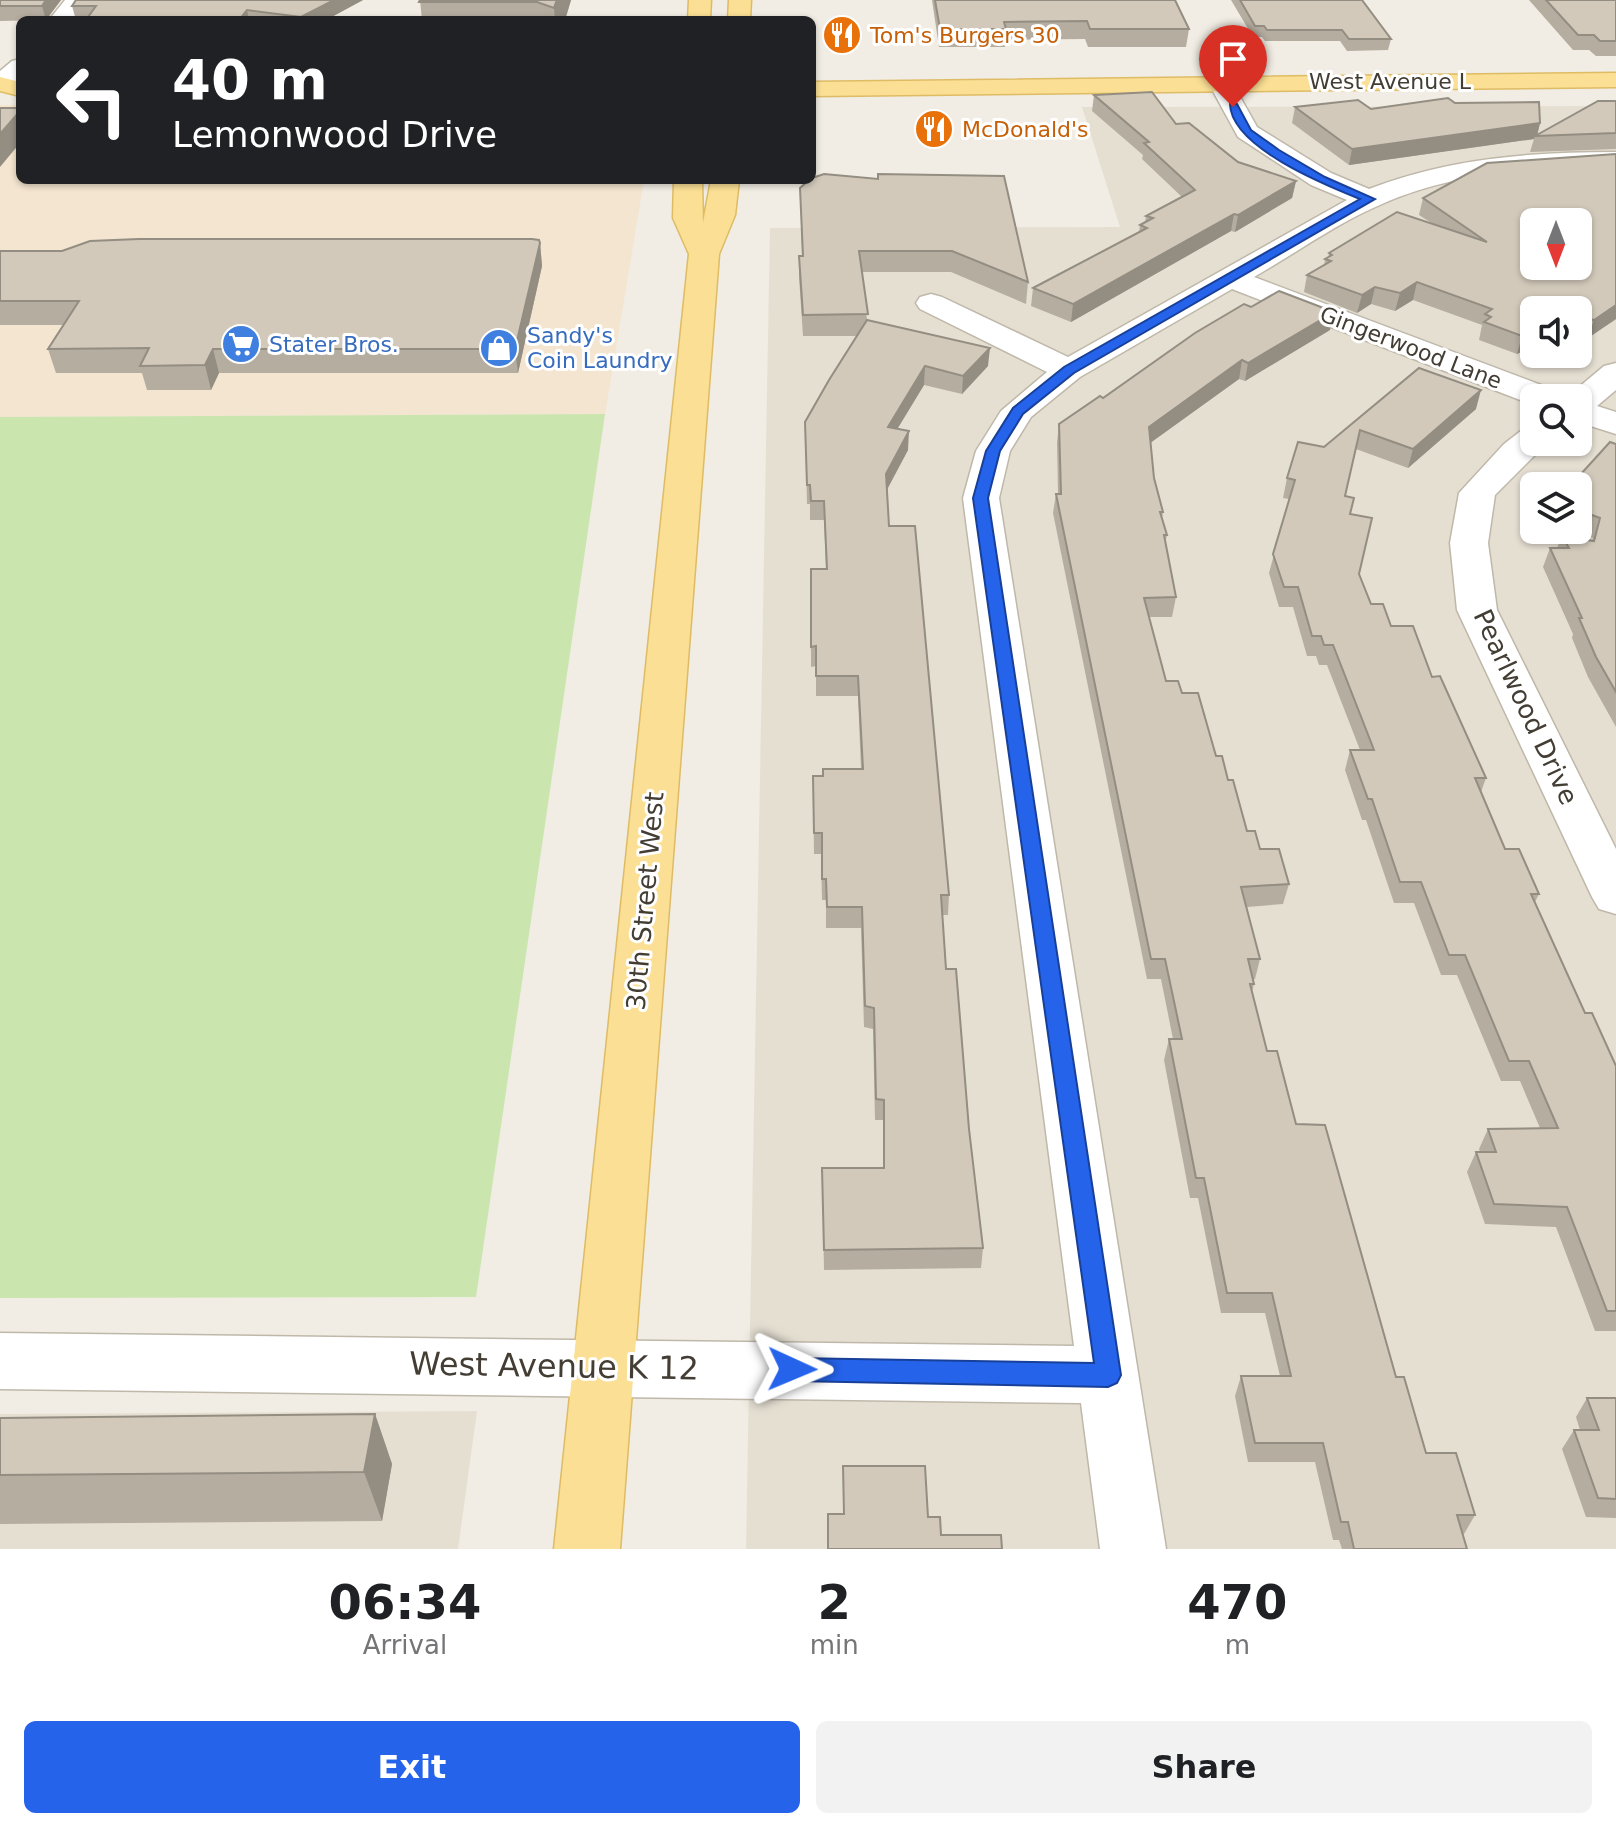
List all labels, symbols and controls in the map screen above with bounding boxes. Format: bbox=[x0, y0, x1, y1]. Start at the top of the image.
restaurant icon: Tom's Burgers 30 bbox=[821, 14, 863, 56]
place label: Tom's Burgers 30 bbox=[869, 23, 1060, 48]
pin bbox=[1199, 25, 1267, 107]
icon: arrive bbox=[1211, 37, 1255, 81]
text: 40 m bbox=[172, 47, 328, 112]
icon: left bbox=[40, 48, 144, 152]
street label: West Avenue L bbox=[1309, 69, 1472, 94]
restaurant icon: McDonald's bbox=[913, 108, 955, 150]
text: Lemonwood Drive bbox=[172, 114, 497, 155]
place label: McDonald's bbox=[962, 117, 1089, 142]
north arrow bbox=[1520, 208, 1592, 280]
map controls bbox=[1520, 208, 1592, 544]
button: sound bbox=[1520, 296, 1592, 368]
street label: Gingerwood Lane bbox=[1316, 301, 1505, 394]
supermarket icon: Stater Bros. bbox=[220, 323, 262, 365]
place label: Sandy's Coin Laundry bbox=[527, 323, 673, 373]
shop icon: Sandy's Coin Laundry bbox=[478, 327, 520, 369]
place label: Stater Bros. bbox=[269, 332, 399, 357]
button: search bbox=[1520, 384, 1592, 456]
button: layers bbox=[1520, 472, 1592, 544]
street label: Pearlwood Drive bbox=[1468, 605, 1584, 809]
street label: 30th Street West bbox=[621, 791, 669, 1011]
position arrow bbox=[750, 1327, 834, 1411]
street label: West Avenue K 12 bbox=[409, 1344, 699, 1388]
text: 06:34 bbox=[328, 1574, 481, 1630]
text: 2 bbox=[818, 1574, 851, 1630]
text: 470 bbox=[1187, 1574, 1287, 1630]
text: Arrival bbox=[363, 1630, 447, 1660]
text: min bbox=[810, 1630, 859, 1660]
text: m bbox=[1225, 1630, 1250, 1660]
button: Exit bbox=[24, 1721, 800, 1813]
button: Share bbox=[816, 1721, 1592, 1813]

